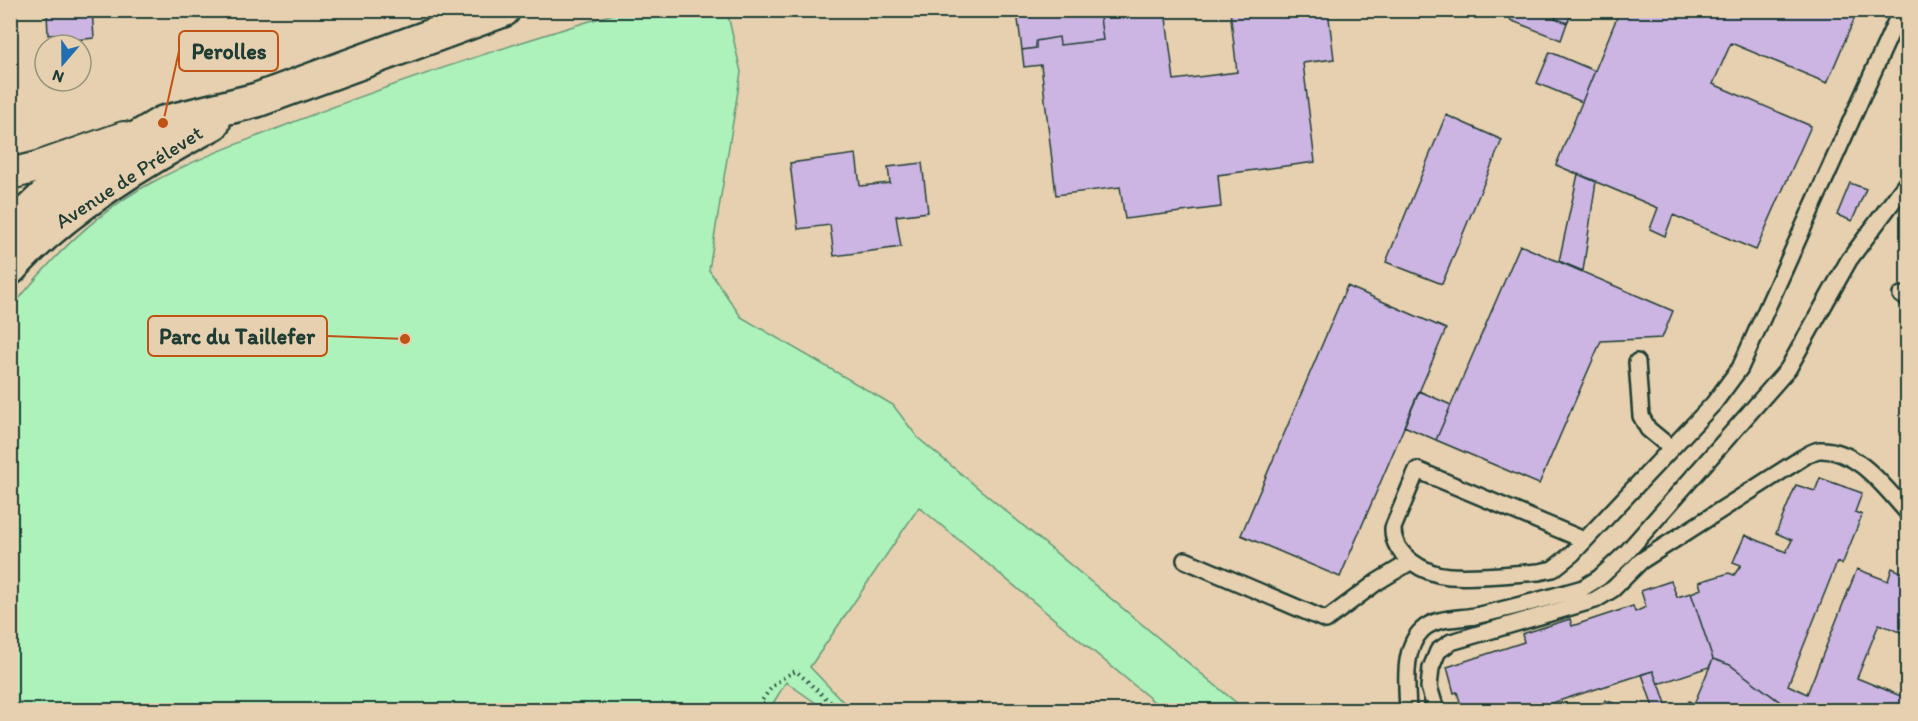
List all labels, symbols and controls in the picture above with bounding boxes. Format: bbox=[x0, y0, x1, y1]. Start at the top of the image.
callout: Perolles bbox=[179, 31, 278, 71]
north arrow bbox=[33, 33, 93, 93]
text: Perolles bbox=[191, 38, 267, 65]
text: N bbox=[50, 66, 66, 87]
street label: Avenue de Prélevet bbox=[50, 120, 207, 234]
callout: Parc du Taillefer bbox=[148, 316, 327, 356]
text: Parc du Taillefer bbox=[159, 323, 316, 350]

